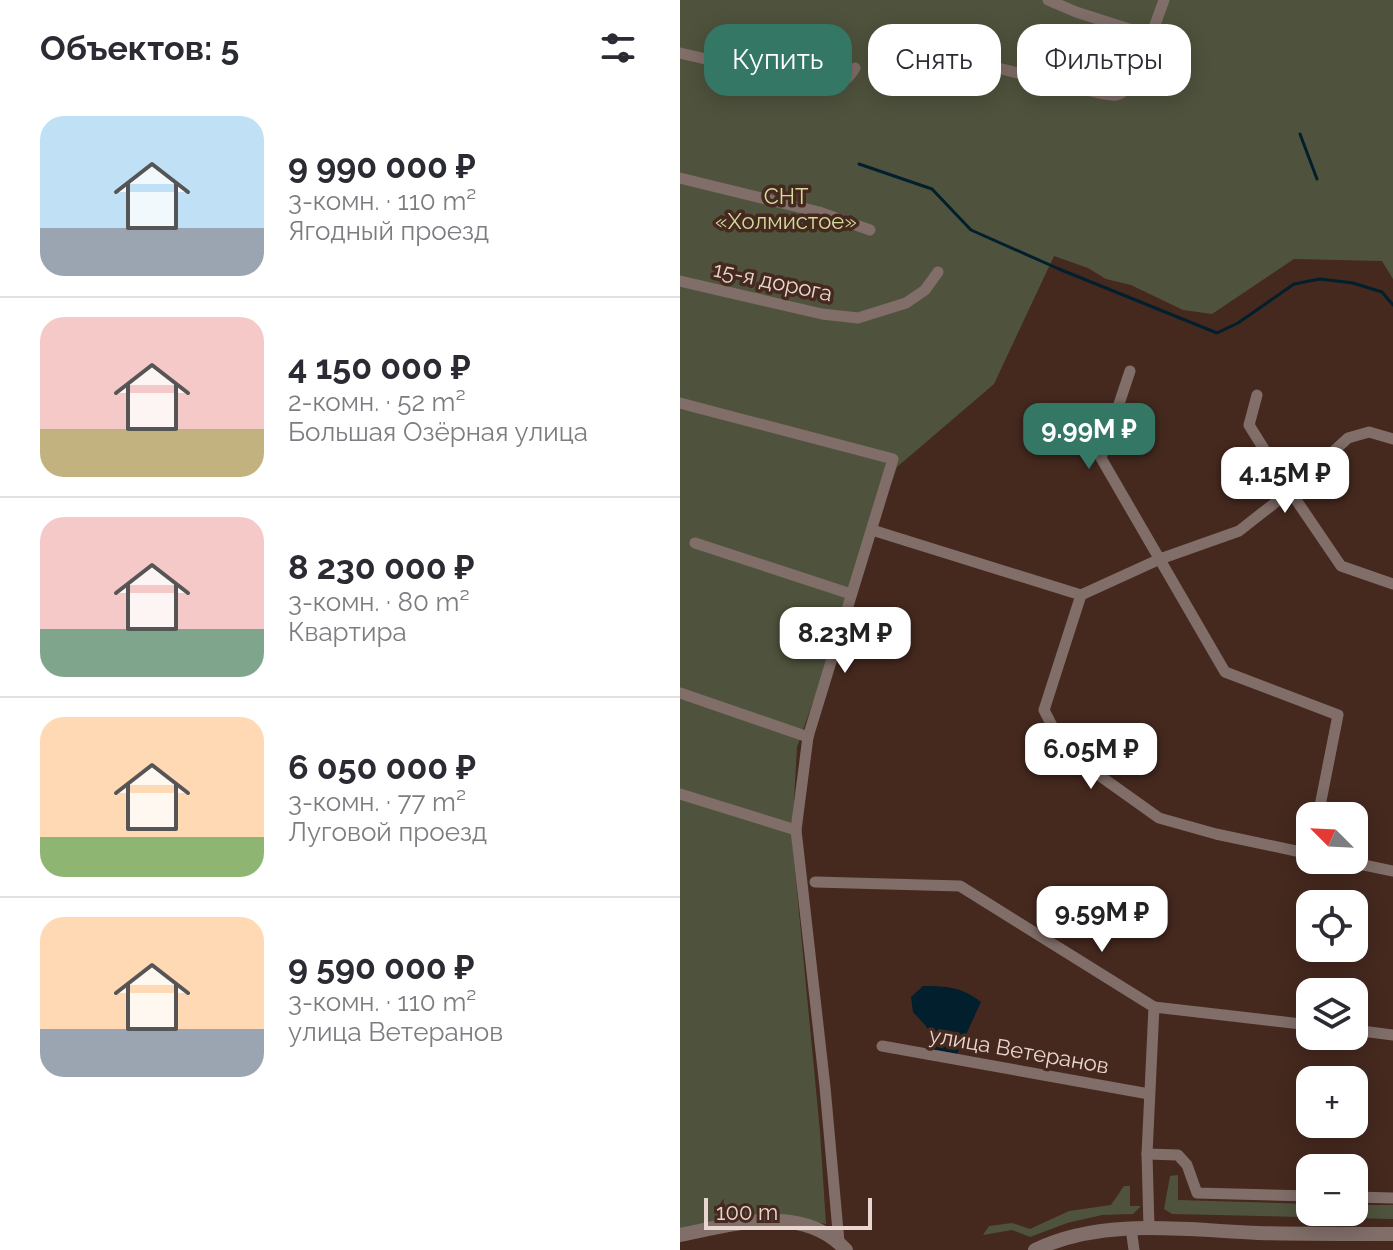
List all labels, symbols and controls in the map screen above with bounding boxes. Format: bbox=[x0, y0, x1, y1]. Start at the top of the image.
chip: Купить bbox=[704, 24, 852, 96]
chip: Снять bbox=[868, 24, 1001, 96]
chip: Фильтры bbox=[1017, 24, 1191, 96]
icon: filters bbox=[596, 26, 640, 70]
text: Объектов: 5 bbox=[40, 28, 239, 68]
text: 9 990 000 ₽ bbox=[288, 146, 476, 186]
icon: home bbox=[104, 148, 200, 244]
park label: СНТ «Холмистое» bbox=[715, 183, 857, 234]
text: 3-комн. · 110 m² bbox=[288, 186, 476, 216]
text: Ягодный проезд bbox=[288, 216, 489, 246]
street label: 15-я дорога bbox=[711, 256, 835, 306]
text: 4 150 000 ₽ bbox=[288, 347, 471, 387]
icon: home bbox=[104, 349, 200, 445]
text: 2-комн. · 52 m² bbox=[288, 387, 466, 417]
pin: 9.99M ₽ bbox=[1015, 403, 1163, 471]
text: 9.99M ₽ bbox=[1041, 414, 1137, 444]
text: Большая Озёрная улица bbox=[288, 417, 588, 447]
pin: 4.15M ₽ bbox=[1211, 447, 1359, 515]
text: 4.15M ₽ bbox=[1239, 458, 1331, 488]
text: 8 230 000 ₽ bbox=[288, 547, 474, 587]
icon: home bbox=[104, 549, 200, 645]
text: 3-комн. · 80 m² bbox=[288, 587, 470, 617]
pin: 8.23M ₽ bbox=[771, 607, 919, 675]
text: Квартира bbox=[288, 617, 407, 647]
text: 8.23M ₽ bbox=[798, 618, 892, 648]
pin: 6.05M ₽ bbox=[1017, 723, 1165, 791]
text: 6.05M ₽ bbox=[1043, 734, 1139, 764]
text: 6 050 000 ₽ bbox=[288, 747, 476, 787]
icon: home bbox=[104, 749, 200, 845]
text: 3-комн. · 77 m² bbox=[288, 787, 466, 817]
north arrow bbox=[1296, 802, 1368, 874]
map controls bbox=[1296, 802, 1368, 1226]
text: Луговой проезд bbox=[288, 817, 487, 847]
pin: 9.59M ₽ bbox=[1028, 886, 1176, 954]
button: locate bbox=[1296, 890, 1368, 962]
text: 9.59M ₽ bbox=[1055, 897, 1149, 927]
text: 9 590 000 ₽ bbox=[288, 947, 475, 987]
icon: home bbox=[104, 949, 200, 1045]
button: layers bbox=[1296, 978, 1368, 1050]
text: 3-комн. · 110 m² bbox=[288, 987, 476, 1017]
text: улица Ветеранов bbox=[288, 1017, 503, 1047]
street label: улица Ветеранов bbox=[927, 1021, 1111, 1079]
button: + bbox=[1296, 1066, 1368, 1138]
button: − bbox=[1296, 1154, 1368, 1226]
scale bar bbox=[704, 1194, 872, 1230]
text: 100 m bbox=[716, 1199, 778, 1225]

